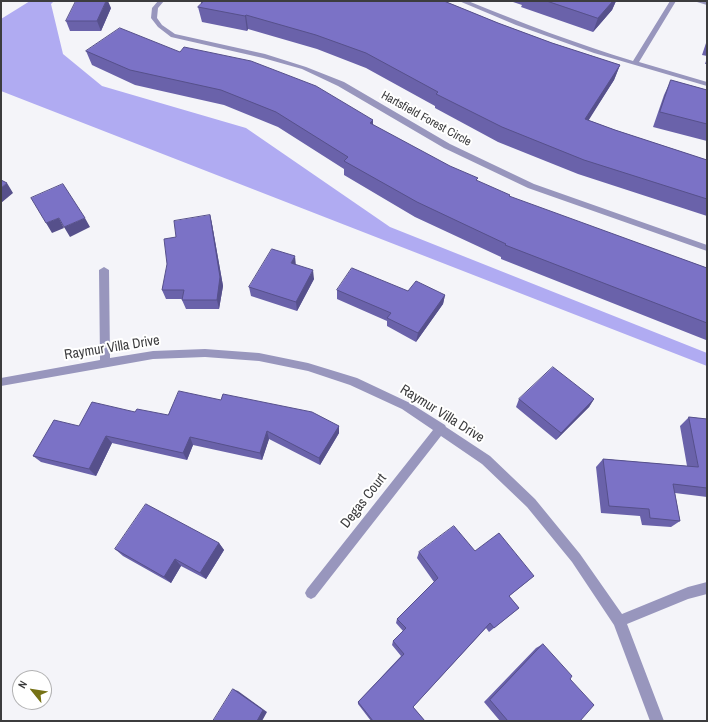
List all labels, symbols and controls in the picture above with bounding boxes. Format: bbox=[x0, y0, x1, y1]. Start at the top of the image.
street label: Hartsfield Forest Circle bbox=[378, 88, 474, 150]
street label: Raymur Villa Drive bbox=[63, 332, 161, 364]
street label: Raymur Villa Drive bbox=[397, 381, 487, 447]
street label: Degas Court bbox=[338, 470, 390, 532]
north arrow bbox=[12, 670, 52, 710]
text: N bbox=[15, 678, 30, 691]

